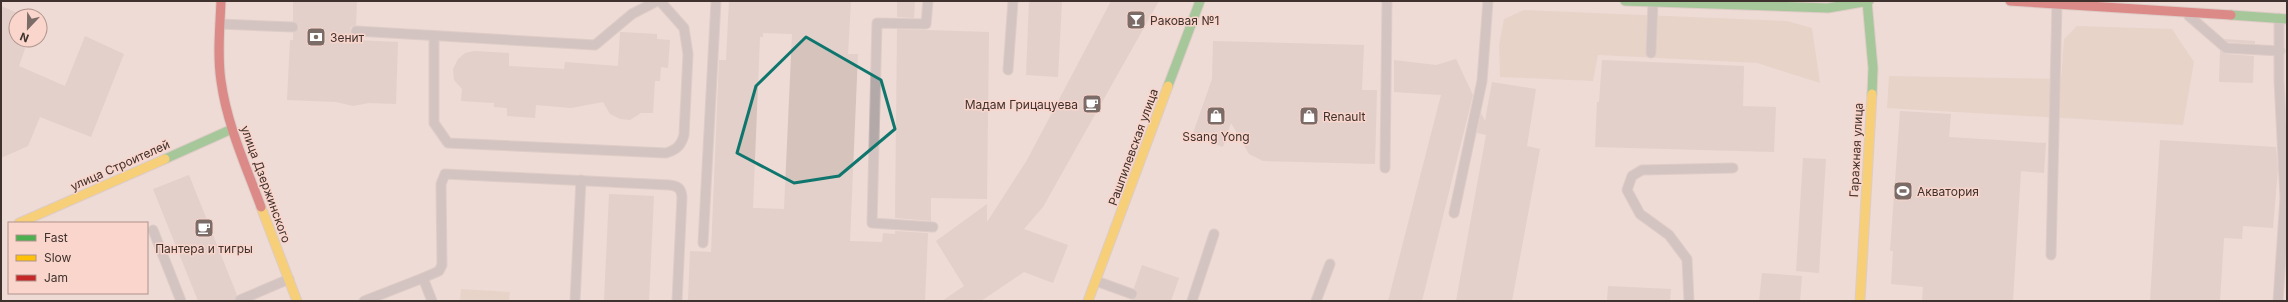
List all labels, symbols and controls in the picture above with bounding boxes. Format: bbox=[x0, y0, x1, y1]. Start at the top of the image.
north arrow bbox=[8, 8, 48, 48]
bar icon: Раковая №1 bbox=[1125, 9, 1147, 31]
place label: Раковая №1 bbox=[1150, 13, 1219, 28]
bank icon: Зенит bbox=[305, 26, 327, 48]
text: N bbox=[18, 29, 31, 45]
place label: Зенит bbox=[330, 30, 365, 45]
street label: Рашпилевская улица bbox=[1105, 86, 1161, 208]
cafe icon: Мадам Грицацуева bbox=[1081, 93, 1103, 115]
place label: Мадам Грицацуева bbox=[965, 97, 1078, 112]
street label: Гаражная улица bbox=[1846, 102, 1866, 198]
shop icon: Ssang Yong bbox=[1205, 105, 1227, 127]
shop icon: Renault bbox=[1298, 105, 1320, 127]
place label: Renault bbox=[1323, 109, 1366, 124]
street label: улица Дзержинского bbox=[238, 123, 294, 245]
place label: Ssang Yong bbox=[1182, 129, 1250, 144]
street label: улица Строителей bbox=[68, 136, 172, 194]
sports icon: Акватория bbox=[1892, 180, 1914, 202]
place label: Акватория bbox=[1917, 184, 1979, 199]
cafe icon: Пантера и тигры bbox=[193, 217, 215, 239]
legend bbox=[8, 222, 148, 294]
text: Fast bbox=[44, 230, 68, 245]
place label: Пантера и тигры bbox=[155, 241, 253, 256]
text: Slow bbox=[44, 250, 72, 265]
text: Jam bbox=[44, 270, 68, 285]

